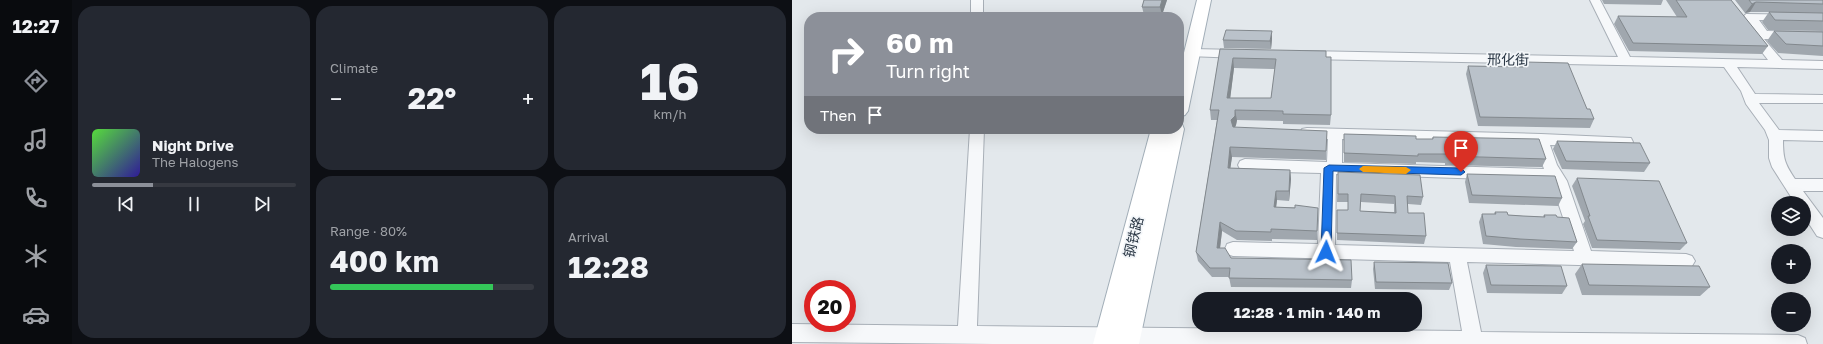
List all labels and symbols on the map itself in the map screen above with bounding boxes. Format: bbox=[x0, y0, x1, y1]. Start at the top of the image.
street label: 邢化街 bbox=[1487, 50, 1529, 68]
pin bbox=[1444, 131, 1478, 172]
street label: 钢铁路 bbox=[1120, 215, 1146, 259]
position arrow bbox=[1305, 231, 1347, 273]
speed limit sign: 20 bbox=[804, 280, 856, 332]

